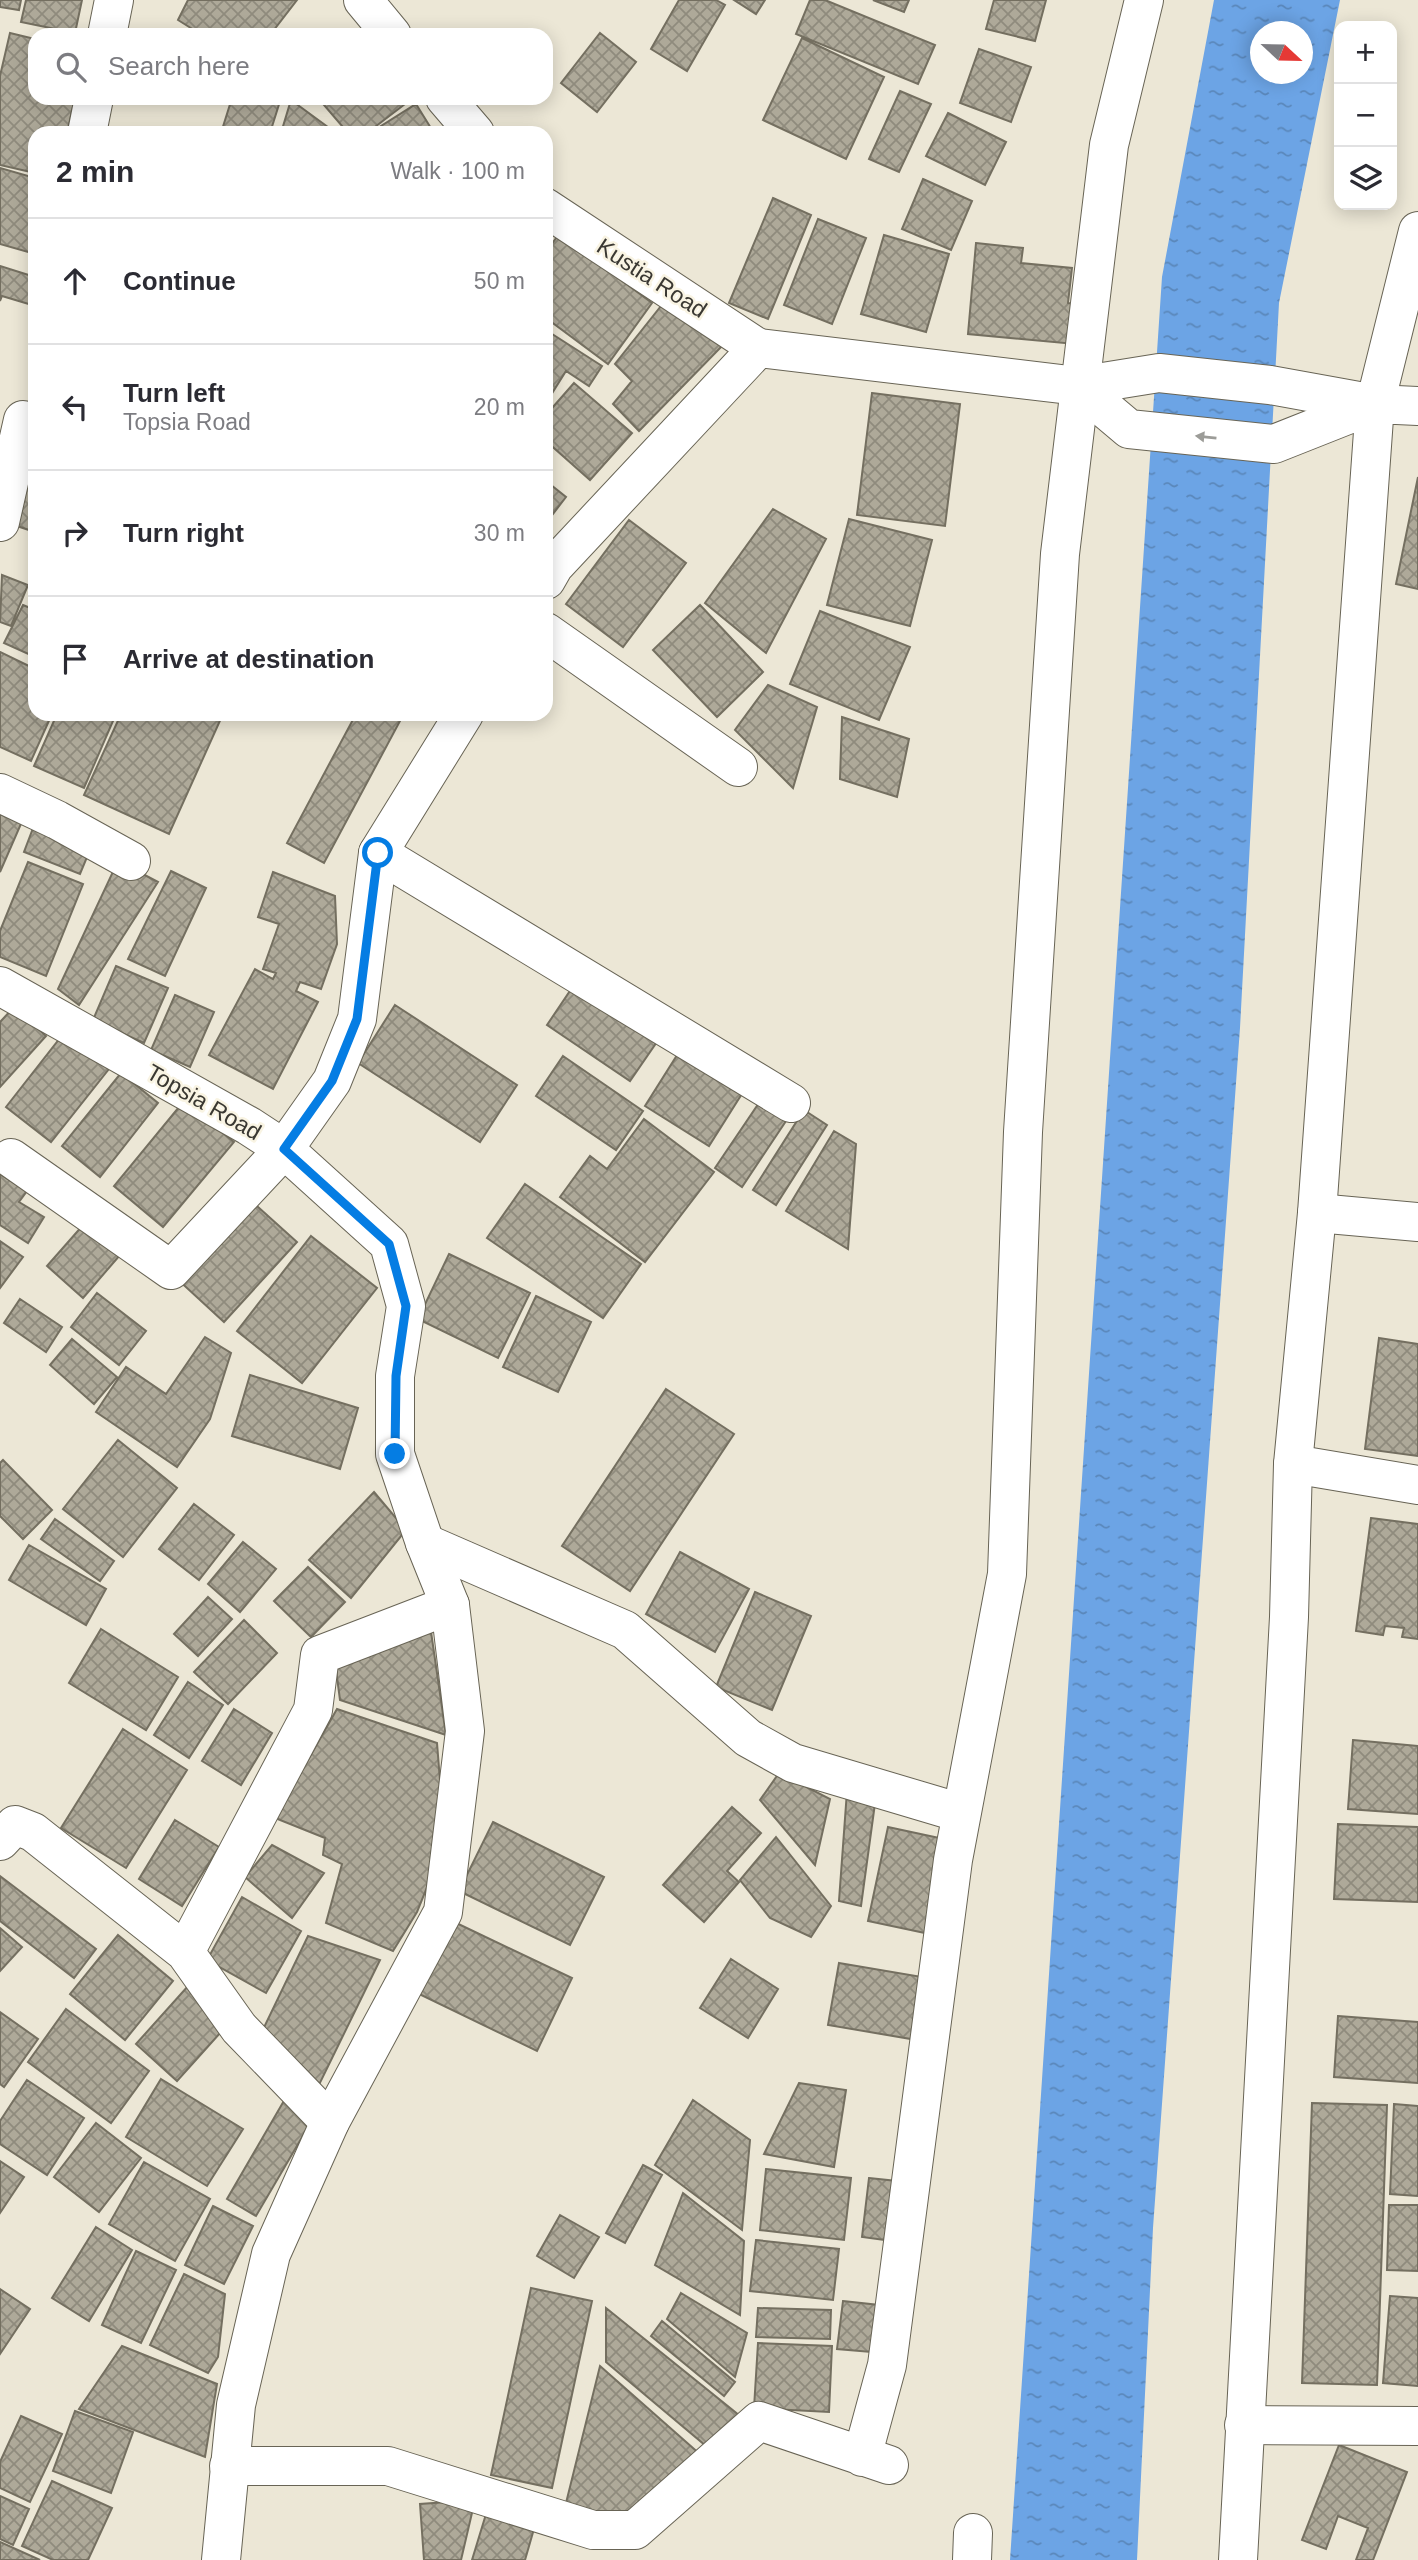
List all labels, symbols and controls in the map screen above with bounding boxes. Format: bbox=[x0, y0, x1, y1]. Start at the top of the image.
north arrow bbox=[1250, 21, 1313, 84]
map controls bbox=[1334, 21, 1397, 210]
button: + bbox=[1334, 21, 1397, 84]
search box bbox=[28, 28, 553, 105]
icon: search bbox=[52, 48, 90, 86]
text: Search here bbox=[108, 51, 250, 81]
button: − bbox=[1334, 84, 1397, 147]
button: layers bbox=[1334, 147, 1397, 210]
text: 2 min bbox=[56, 155, 134, 188]
text: Walk · 100 m bbox=[390, 158, 525, 184]
street label: Kustia Road bbox=[592, 233, 712, 323]
icon: ahead bbox=[56, 262, 94, 300]
text: Continue bbox=[123, 266, 236, 296]
text: 50 m bbox=[474, 268, 525, 294]
text: Turn left bbox=[123, 378, 225, 408]
icon: left bbox=[56, 388, 94, 426]
text: 20 m bbox=[474, 394, 525, 420]
text: Topsia Road bbox=[123, 409, 251, 435]
one-way arrow bbox=[1195, 431, 1217, 442]
icon: right bbox=[56, 514, 94, 552]
text: Turn right bbox=[123, 518, 244, 548]
text: 30 m bbox=[474, 520, 525, 546]
icon: arrive bbox=[56, 640, 94, 678]
text: Arrive at destination bbox=[123, 644, 374, 674]
route start bbox=[362, 837, 393, 868]
street label: Topsia Road bbox=[142, 1059, 266, 1145]
route end bbox=[379, 1438, 410, 1469]

